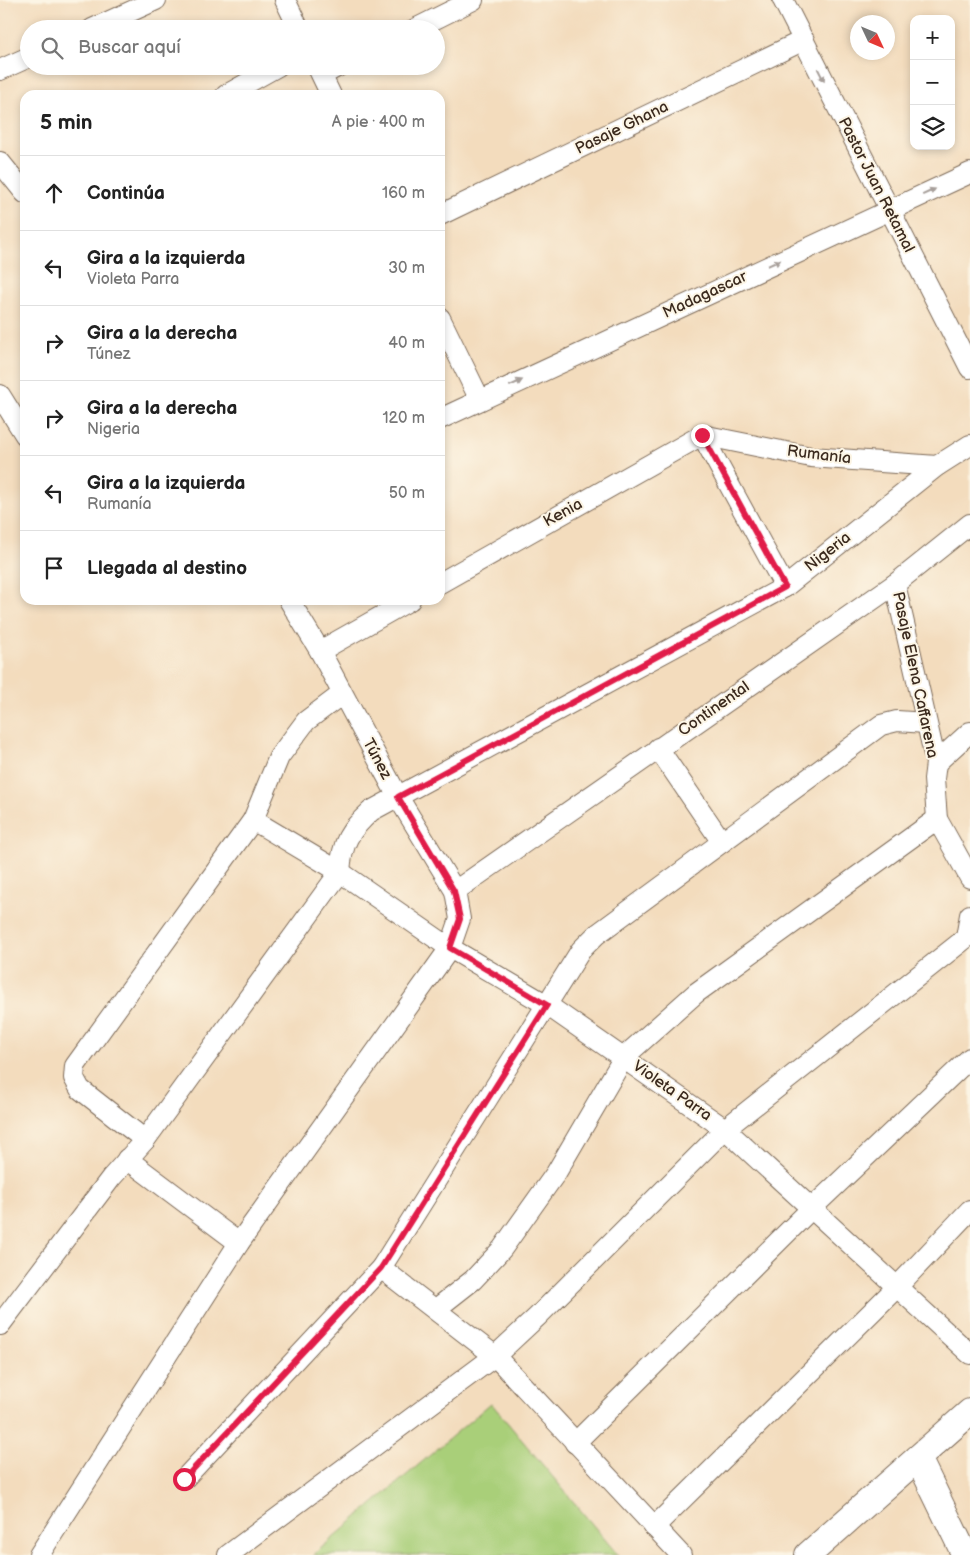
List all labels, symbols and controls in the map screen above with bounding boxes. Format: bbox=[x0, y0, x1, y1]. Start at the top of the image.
north arrow bbox=[850, 15, 895, 60]
map controls bbox=[910, 15, 955, 150]
button: + bbox=[910, 15, 955, 60]
search box bbox=[20, 20, 445, 75]
icon: search bbox=[38, 34, 66, 62]
text: Buscar aquí bbox=[78, 36, 181, 59]
button: − bbox=[910, 60, 955, 105]
one-way arrow bbox=[817, 68, 825, 82]
street label: Pasaje Ghana bbox=[572, 97, 672, 159]
button: layers bbox=[910, 105, 955, 150]
text: 5 min bbox=[40, 110, 93, 135]
text: A pie · 400 m bbox=[332, 113, 425, 132]
street label: Pastor Juan Retamal bbox=[834, 114, 918, 256]
icon: ahead bbox=[40, 179, 68, 207]
text: Continúa bbox=[87, 182, 165, 205]
text: 160 m bbox=[382, 184, 425, 203]
one-way arrow bbox=[922, 188, 936, 196]
text: Gira a la izquierda bbox=[87, 247, 245, 270]
icon: left bbox=[40, 254, 68, 282]
one-way arrow bbox=[767, 258, 781, 266]
text: 30 m bbox=[388, 259, 425, 278]
street label: Madagascar bbox=[660, 267, 750, 323]
text: Violeta Parra bbox=[87, 270, 179, 289]
text: Gira a la derecha bbox=[87, 322, 237, 345]
icon: right bbox=[40, 329, 68, 357]
text: 40 m bbox=[388, 334, 425, 353]
text: Túnez bbox=[87, 345, 130, 364]
one-way arrow bbox=[509, 379, 523, 387]
text: Gira a la derecha bbox=[87, 397, 237, 420]
icon: right bbox=[40, 404, 68, 432]
text: 120 m bbox=[382, 409, 425, 428]
text: Nigeria bbox=[87, 420, 140, 439]
route end bbox=[691, 424, 714, 447]
street label: Rumanía bbox=[786, 442, 852, 468]
text: Gira a la izquierda bbox=[87, 472, 245, 495]
icon: left bbox=[40, 479, 68, 507]
text: 50 m bbox=[389, 484, 425, 503]
text: Rumanía bbox=[87, 495, 151, 514]
street label: Kenia bbox=[540, 495, 586, 531]
street label: Nigeria bbox=[801, 528, 855, 576]
icon: arrive bbox=[40, 554, 68, 582]
text: Llegada al destino bbox=[87, 557, 247, 580]
street label: Pasaje Elena Caffarena bbox=[888, 590, 942, 760]
street label: Continental bbox=[675, 677, 753, 741]
street label: Túnez bbox=[358, 735, 396, 783]
street label: Violeta Parra bbox=[629, 1057, 715, 1125]
route start bbox=[173, 1468, 196, 1491]

